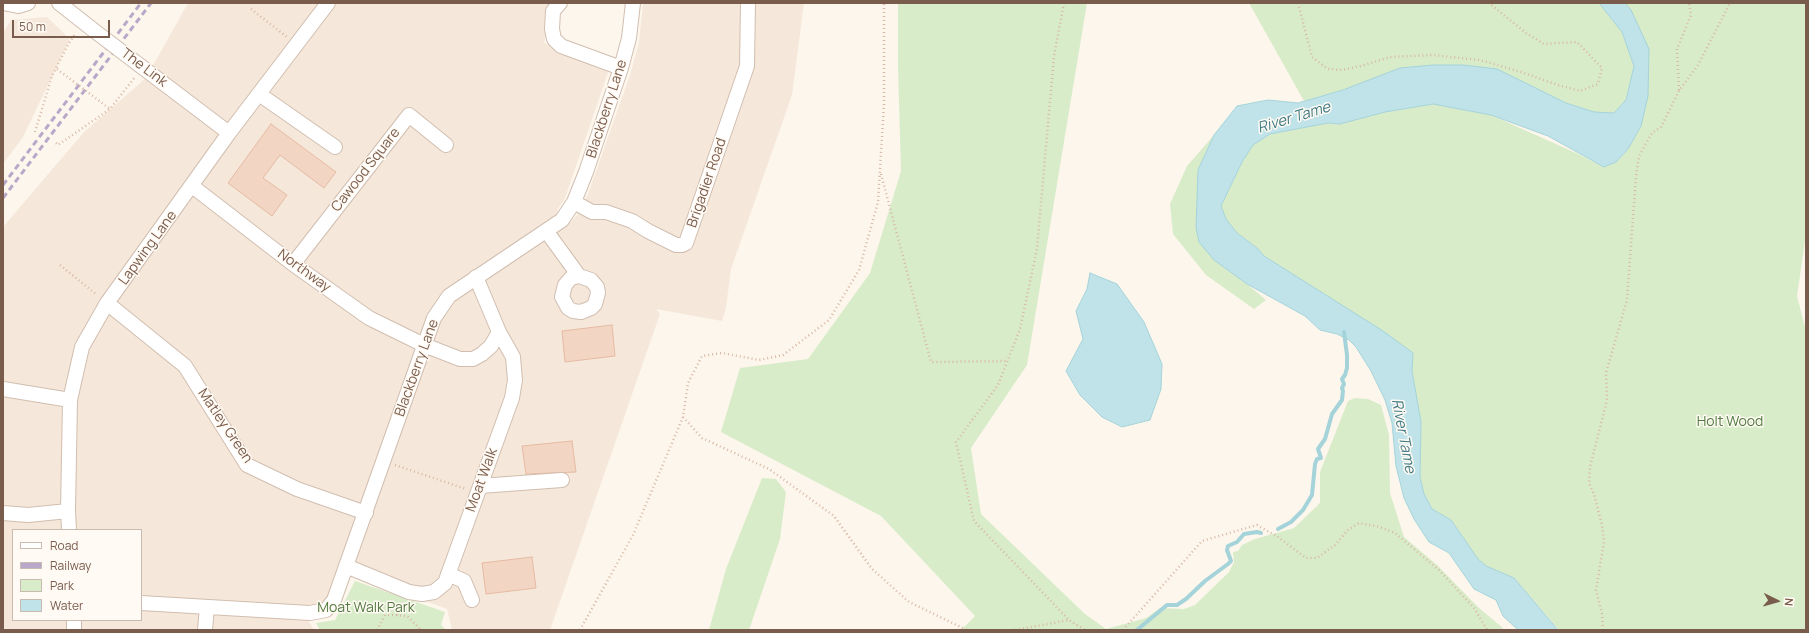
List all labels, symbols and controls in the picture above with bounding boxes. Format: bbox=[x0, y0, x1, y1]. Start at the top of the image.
scale bar bbox=[14, 12, 112, 38]
text: 50 m bbox=[19, 18, 46, 35]
street label: The Link bbox=[118, 45, 170, 91]
street label: Blackberry Lane bbox=[583, 58, 631, 160]
water label: River Tame bbox=[1255, 98, 1333, 138]
street label: Cawood Square bbox=[328, 125, 404, 215]
street label: Brigadier Road bbox=[684, 136, 730, 230]
street label: Lapwing Lane bbox=[115, 208, 181, 288]
street label: Northway bbox=[274, 246, 334, 296]
street label: Blackberry Lane bbox=[392, 317, 442, 419]
street label: Matley Green bbox=[194, 386, 256, 466]
water label: River Tame bbox=[1387, 397, 1419, 475]
park label: Holt Wood bbox=[1697, 414, 1763, 430]
street label: Moat Walk bbox=[463, 446, 501, 514]
legend bbox=[12, 529, 142, 621]
text: Road bbox=[50, 537, 78, 554]
text: Railway bbox=[50, 557, 91, 574]
text: Park bbox=[50, 577, 74, 594]
north arrow bbox=[1757, 581, 1797, 621]
text: Water bbox=[50, 597, 83, 614]
text: N bbox=[1782, 597, 1797, 607]
park label: Moat Walk Park bbox=[317, 600, 415, 616]

